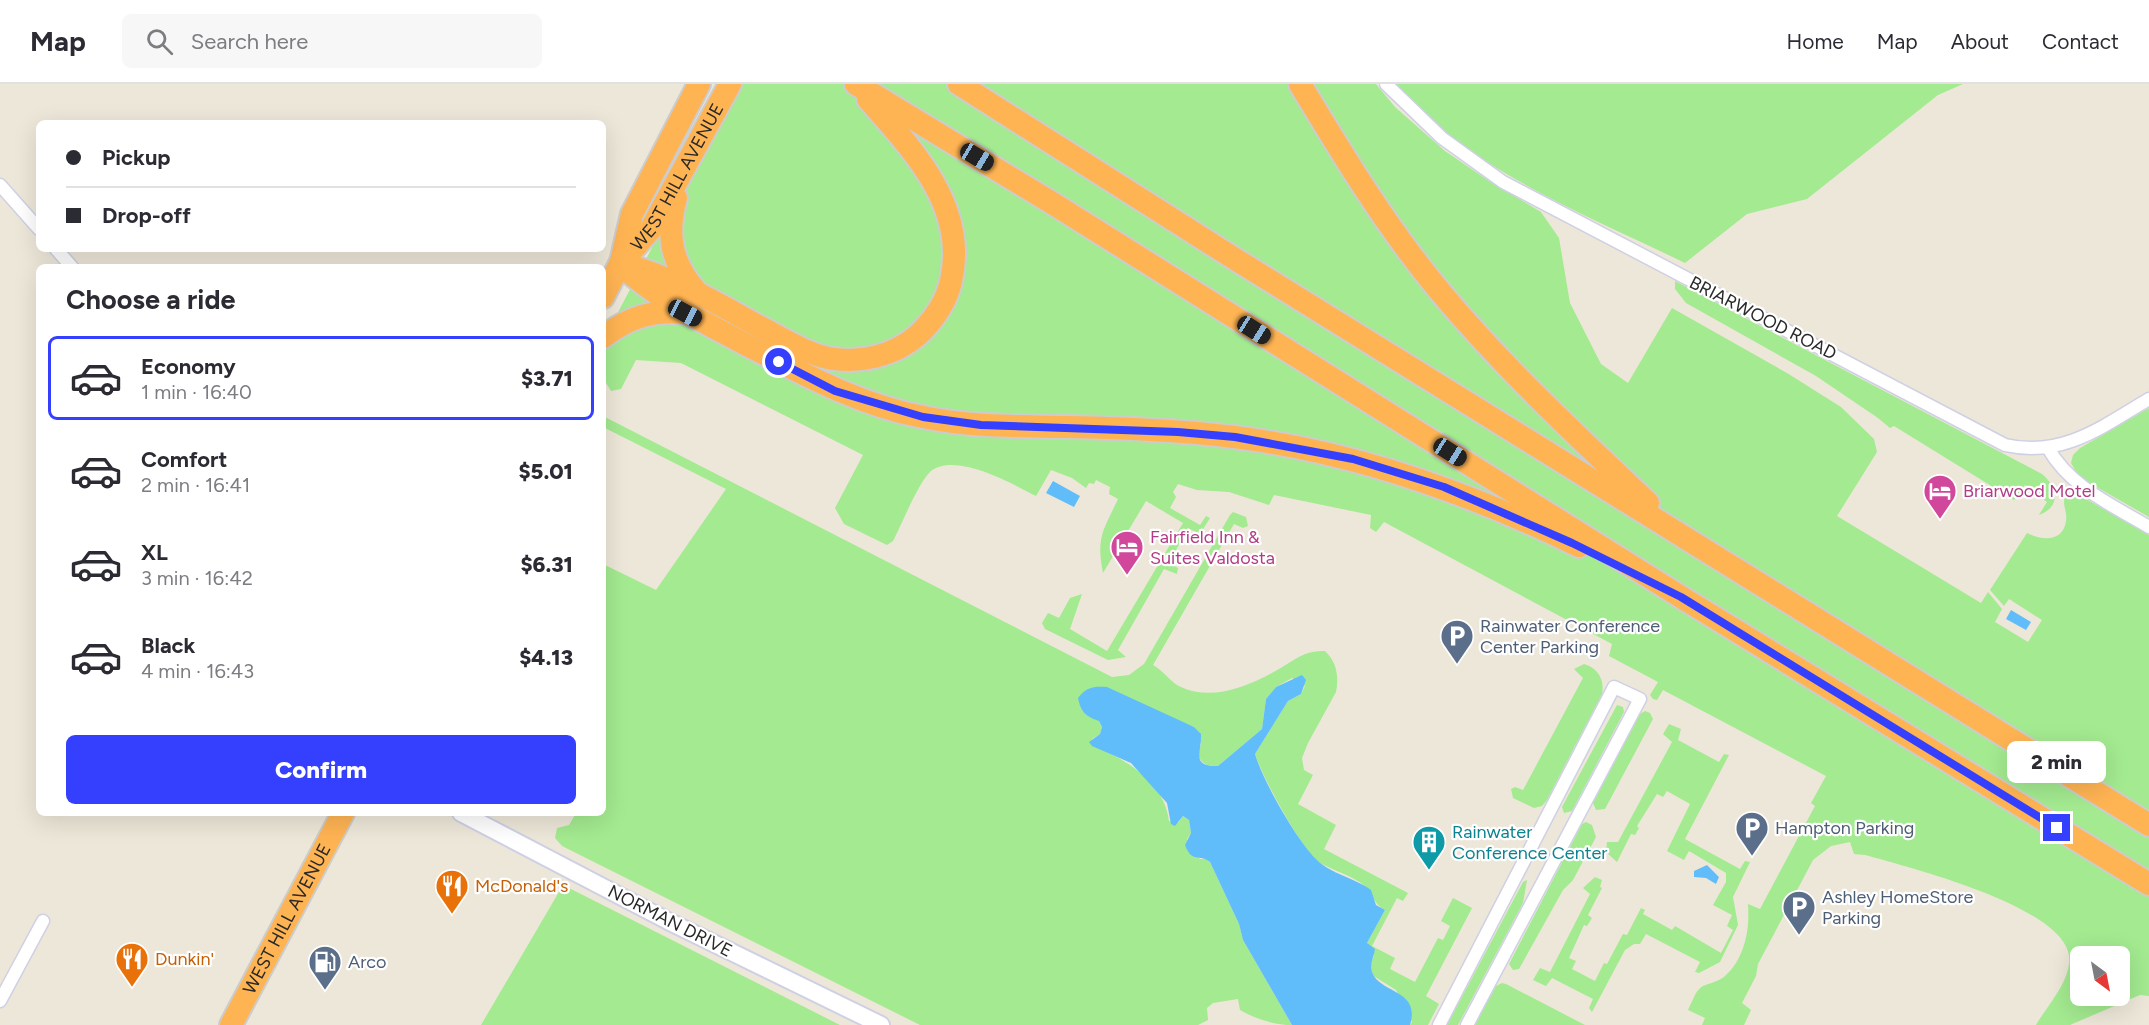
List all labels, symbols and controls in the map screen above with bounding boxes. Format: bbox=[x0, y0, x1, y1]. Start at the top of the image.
search box bbox=[122, 14, 542, 68]
text: Map bbox=[30, 24, 86, 58]
icon: search bbox=[143, 25, 176, 58]
text: Search here bbox=[191, 28, 308, 55]
text: Home bbox=[1787, 29, 1844, 54]
text: Map bbox=[1877, 29, 1918, 54]
text: About bbox=[1951, 29, 2009, 54]
text: Contact bbox=[2042, 29, 2119, 54]
street label: WEST HILL AVENUE bbox=[626, 99, 728, 255]
car bbox=[957, 140, 997, 174]
text: Pickup bbox=[102, 144, 171, 171]
text: Drop-off bbox=[102, 202, 191, 229]
street label: BRIARWOOD ROAD bbox=[1686, 271, 1840, 365]
text: Choose a ride bbox=[66, 283, 235, 316]
car bbox=[665, 297, 705, 329]
car bbox=[1234, 313, 1274, 347]
route start bbox=[765, 348, 792, 375]
icon: car bbox=[69, 351, 123, 405]
text: Economy bbox=[141, 353, 236, 380]
text: $3.71 bbox=[521, 365, 573, 392]
text: 1 min · 16:40 bbox=[141, 380, 252, 404]
car bbox=[1430, 435, 1470, 469]
icon: car bbox=[69, 444, 123, 498]
text: Comfort bbox=[141, 446, 227, 473]
text: $5.01 bbox=[518, 458, 573, 485]
text: 2 min · 16:41 bbox=[141, 473, 250, 497]
hotel icon: Briarwood Motel bbox=[1922, 473, 1958, 520]
place label: Briarwood Motel bbox=[1963, 480, 2096, 502]
place label: Fairfield Inn & Suites Valdosta bbox=[1150, 526, 1275, 569]
hotel icon: Fairfield Inn & Suites Valdosta bbox=[1109, 529, 1145, 576]
icon: car bbox=[69, 537, 123, 591]
text: XL bbox=[141, 539, 168, 566]
text: $6.31 bbox=[520, 551, 573, 578]
text: 3 min · 16:42 bbox=[141, 566, 253, 590]
place label: Rainwater Conference Center Parking bbox=[1480, 615, 1660, 658]
parking icon: Rainwater Conference Center Parking bbox=[1439, 618, 1475, 665]
icon: car bbox=[69, 630, 123, 684]
text: Black bbox=[141, 632, 195, 659]
text: $4.13 bbox=[519, 644, 573, 671]
text: 4 min · 16:43 bbox=[141, 659, 254, 683]
button: Confirm bbox=[66, 735, 576, 804]
callout: 2 min bbox=[2008, 741, 2106, 783]
text: 2 min bbox=[2031, 750, 2082, 774]
parking icon: Hampton Parking bbox=[1734, 810, 1770, 857]
route end bbox=[2043, 814, 2070, 841]
place label: Hampton Parking bbox=[1775, 817, 1914, 839]
place label: Rainwater Conference Center bbox=[1452, 821, 1607, 864]
building icon: Rainwater Conference Center bbox=[1411, 824, 1447, 871]
street label: WEST HILL AVENUE bbox=[238, 840, 336, 998]
restaurant icon: McDonald's bbox=[434, 868, 470, 915]
place label: McDonald's bbox=[475, 875, 569, 897]
street label: NORMAN DRIVE bbox=[604, 880, 736, 962]
place label: Ashley HomeStore Parking bbox=[1822, 886, 1974, 929]
parking icon: Ashley HomeStore Parking bbox=[1781, 889, 1817, 936]
restaurant icon: Dunkin' bbox=[114, 941, 150, 988]
fuel station icon: Arco bbox=[307, 944, 343, 991]
north arrow bbox=[2070, 946, 2130, 1006]
map controls bbox=[2070, 946, 2130, 1006]
place label: Dunkin' bbox=[155, 948, 214, 970]
place label: Arco bbox=[348, 951, 386, 973]

